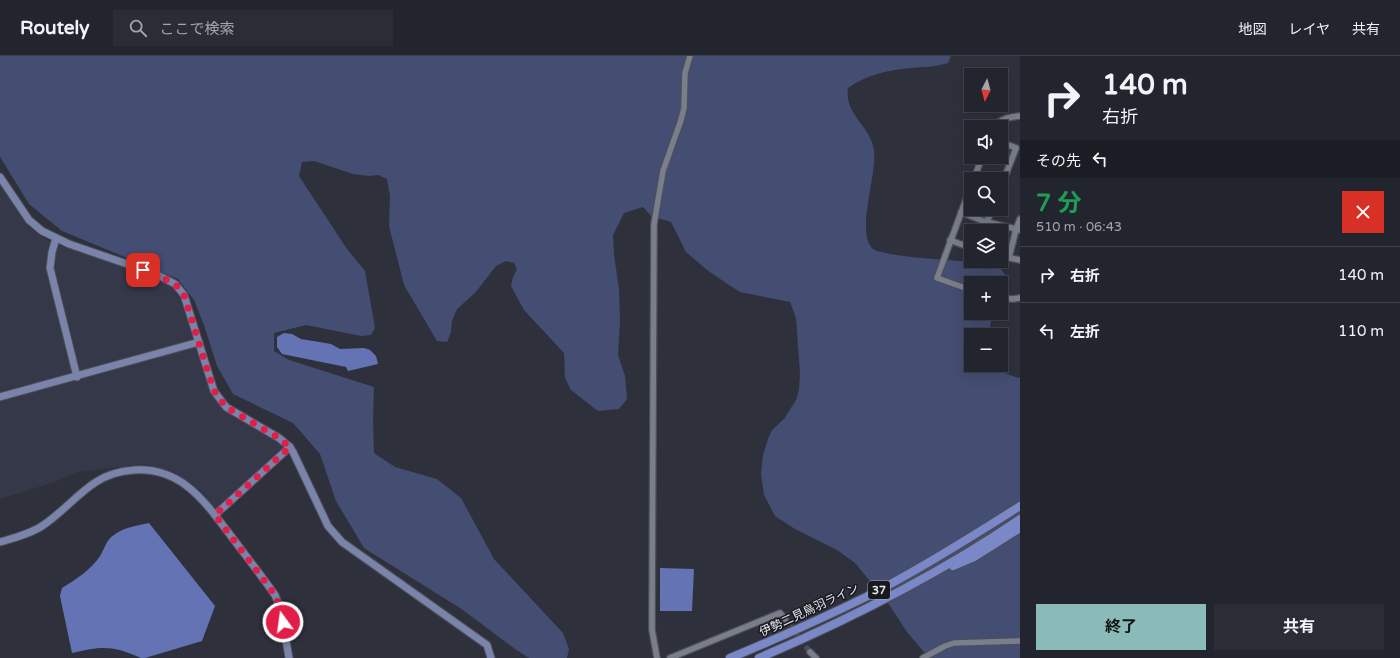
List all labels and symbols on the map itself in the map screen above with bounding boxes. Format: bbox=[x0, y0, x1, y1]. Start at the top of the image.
north arrow bbox=[964, 68, 1008, 112]
pin bbox=[126, 253, 160, 287]
street label: 伊勢二見鳥羽ライン bbox=[757, 581, 861, 639]
road number: 37 bbox=[868, 581, 890, 599]
position arrow bbox=[262, 601, 304, 643]

